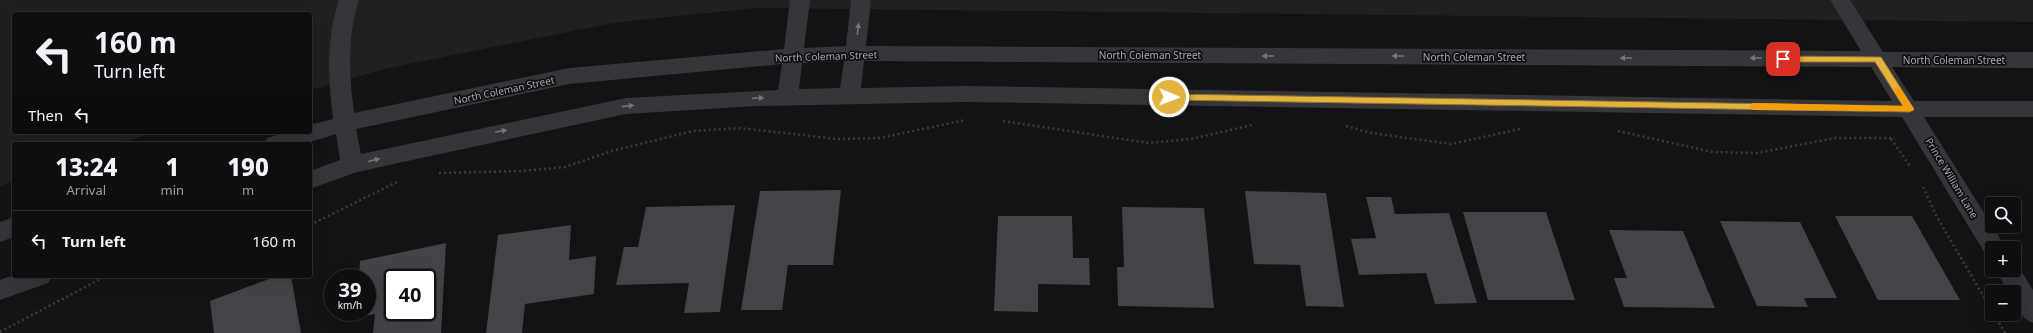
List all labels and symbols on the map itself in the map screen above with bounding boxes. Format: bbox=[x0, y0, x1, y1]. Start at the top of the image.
one-way arrow bbox=[854, 22, 861, 35]
pin bbox=[1766, 42, 1800, 76]
street label: North Coleman Street bbox=[775, 47, 878, 65]
street label: North Coleman Street bbox=[1099, 48, 1202, 62]
street label: North Coleman Street bbox=[1423, 50, 1526, 64]
one-way arrow bbox=[1261, 53, 1274, 59]
one-way arrow bbox=[1391, 53, 1404, 59]
street label: North Coleman Street bbox=[1903, 53, 2006, 67]
one-way arrow bbox=[1619, 55, 1632, 61]
one-way arrow bbox=[1750, 55, 1762, 62]
street label: North Coleman Street bbox=[452, 72, 556, 107]
position arrow bbox=[1148, 76, 1190, 118]
one-way arrow bbox=[752, 95, 765, 101]
one-way arrow bbox=[622, 103, 634, 109]
one-way arrow bbox=[494, 128, 507, 134]
street label: Prince William Lane bbox=[1922, 135, 1982, 221]
one-way arrow bbox=[368, 156, 380, 162]
speed limit sign: 40 bbox=[384, 269, 436, 321]

